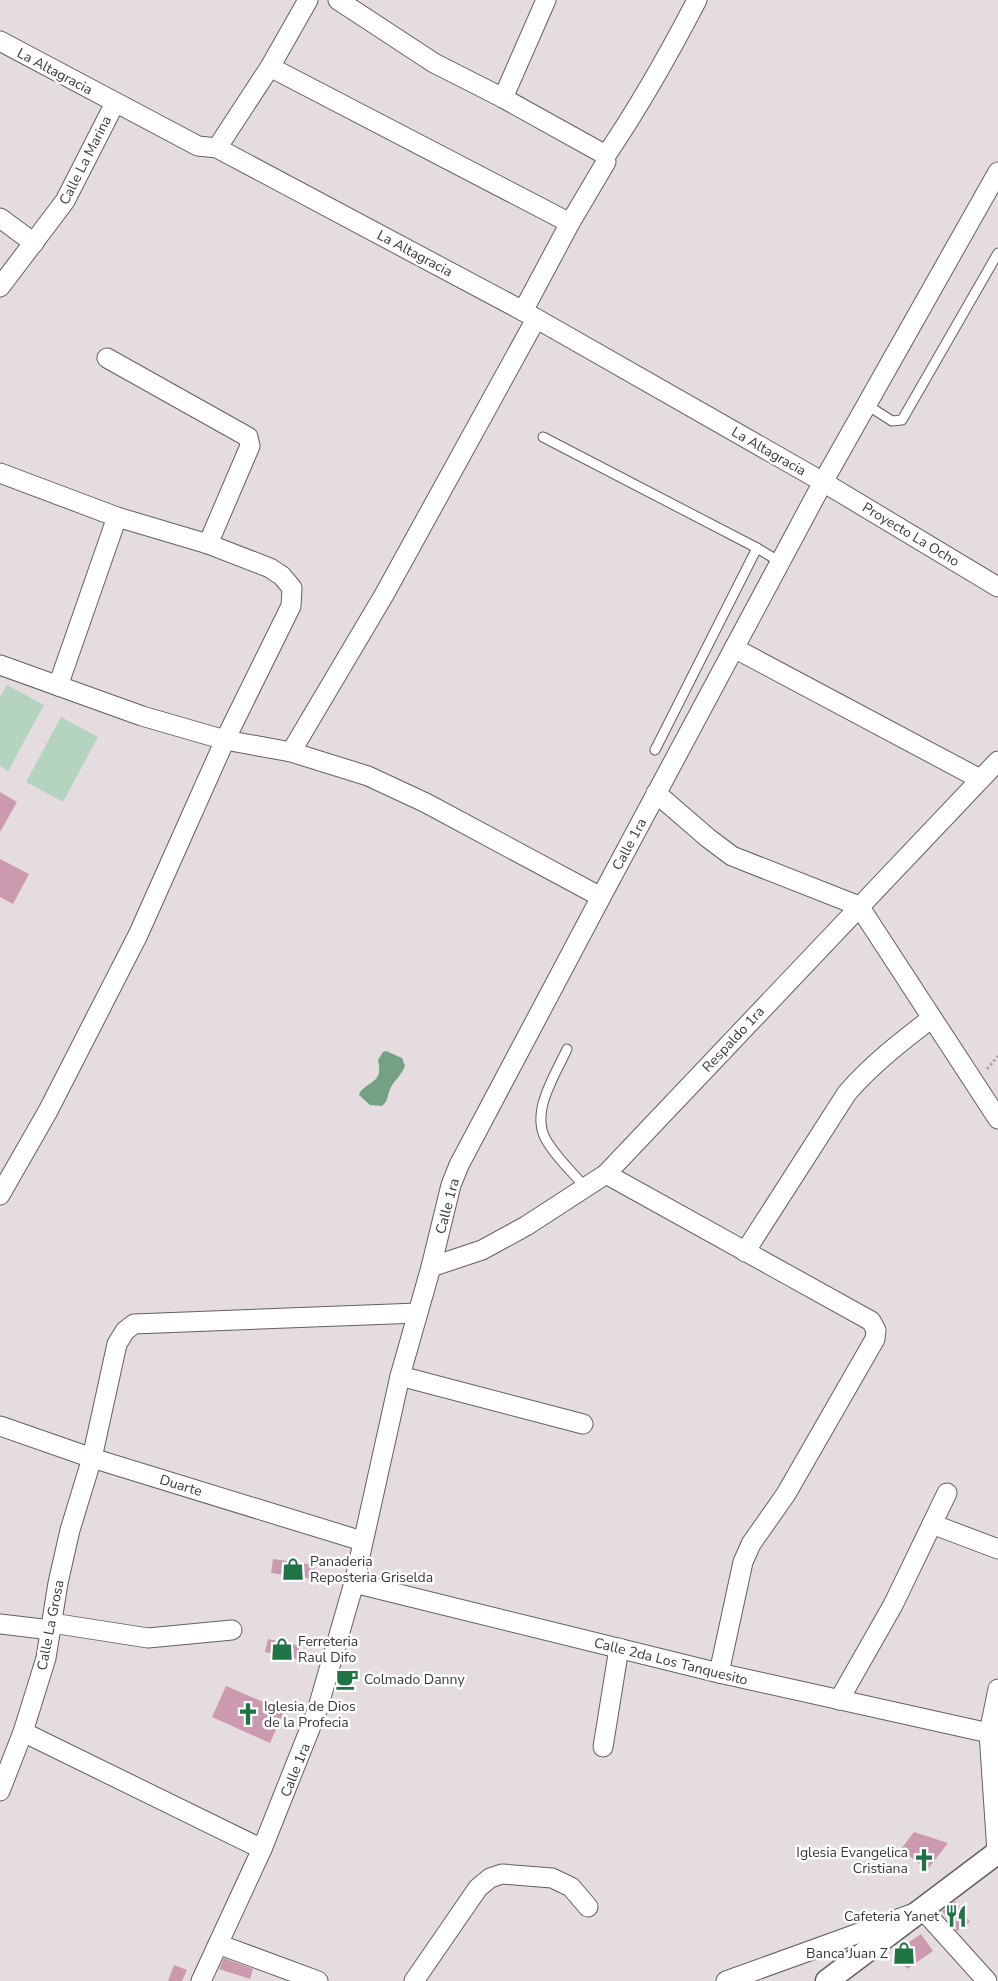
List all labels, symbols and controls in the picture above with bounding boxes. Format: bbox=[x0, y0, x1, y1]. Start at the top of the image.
street label: La Altagracia bbox=[14, 44, 96, 99]
street label: Calle La Marina bbox=[55, 112, 116, 208]
street label: La Altagracia bbox=[374, 226, 456, 281]
street label: La Altagracia bbox=[728, 422, 809, 480]
street label: Proyecto La Ocho bbox=[859, 498, 963, 571]
street label: Calle 1ra bbox=[608, 815, 651, 874]
street label: Respaldo 1ra bbox=[698, 1002, 769, 1076]
street label: Calle 1ra bbox=[431, 1176, 464, 1236]
street label: Duarte bbox=[157, 1470, 204, 1501]
place label: Panaderia Reposteria Griselda bbox=[310, 1552, 433, 1587]
shop icon: Panaderia Reposteria Griselda bbox=[280, 1556, 306, 1582]
street label: Calle La Grosa bbox=[32, 1578, 69, 1672]
place label: Ferreteria Raul Difo bbox=[298, 1632, 358, 1667]
street label: Calle 2da Los Tanquesito bbox=[592, 1633, 750, 1690]
shop icon: Ferreteria Raul Difo bbox=[269, 1636, 295, 1662]
cafe icon: Colmado Danny bbox=[334, 1666, 360, 1692]
place label: Colmado Danny bbox=[364, 1670, 465, 1689]
place label: Iglesia de Dios de la Profecia bbox=[264, 1697, 356, 1732]
church icon: Iglesia de Dios de la Profecia bbox=[235, 1701, 261, 1727]
street label: Calle 1ra bbox=[276, 1740, 315, 1800]
place label: Iglesia Evangelica Cristiana bbox=[796, 1843, 908, 1878]
church icon: Iglesia Evangelica Cristiana bbox=[911, 1847, 937, 1873]
restaurant icon: Cafeteria Yanet bbox=[943, 1903, 969, 1929]
place label: Cafeteria Yanet bbox=[844, 1907, 939, 1926]
shop icon: Banca Juan Z bbox=[891, 1940, 917, 1966]
place label: Banca Juan Z bbox=[806, 1944, 888, 1963]

